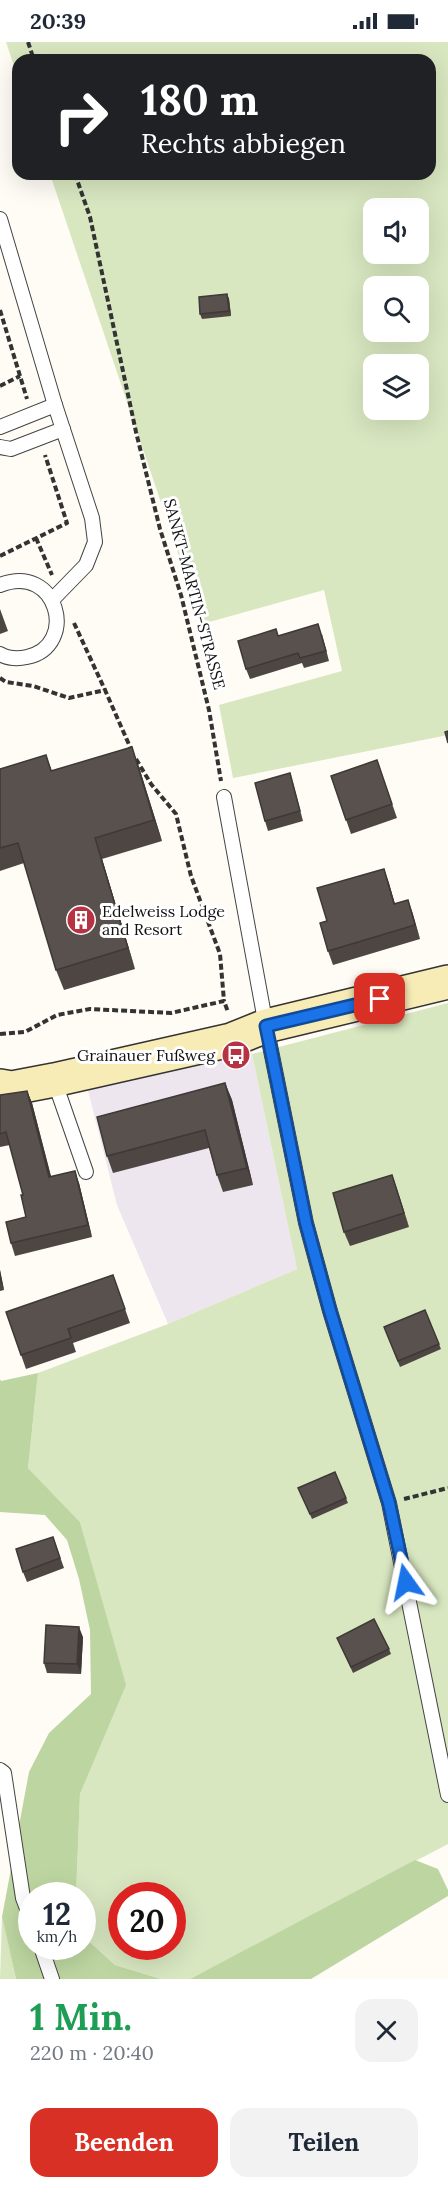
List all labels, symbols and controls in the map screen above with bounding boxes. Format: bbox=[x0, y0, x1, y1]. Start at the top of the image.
text: 20:39 bbox=[30, 7, 86, 35]
text: 180 m bbox=[141, 73, 258, 127]
icon: right bbox=[42, 78, 120, 156]
text: Rechts abbiegen bbox=[141, 126, 346, 160]
map controls bbox=[363, 198, 429, 420]
button: sound bbox=[363, 198, 429, 264]
button: search bbox=[363, 276, 429, 342]
button: layers bbox=[363, 354, 429, 420]
street label: SANKT-MARTIN-STRASSE bbox=[160, 496, 230, 692]
place label: Edelweiss Lodge and Resort bbox=[102, 901, 225, 939]
building icon: Edelweiss Lodge and Resort bbox=[65, 904, 97, 936]
pin bbox=[354, 973, 405, 1024]
icon: arrive bbox=[363, 982, 396, 1015]
bus stop icon: Grainauer Fußweg bbox=[220, 1039, 252, 1071]
place label: Grainauer Fußweg bbox=[77, 1045, 216, 1065]
position arrow bbox=[374, 1550, 438, 1614]
speed limit sign: 20 bbox=[108, 1882, 186, 1960]
text: 12 bbox=[43, 1895, 71, 1933]
text: km/h bbox=[37, 1927, 77, 1946]
text: 1 Min. bbox=[30, 1994, 132, 2040]
button: close bbox=[355, 1999, 418, 2062]
text: 220 m · 20:40 bbox=[30, 2040, 154, 2065]
button: Beenden bbox=[30, 2108, 218, 2177]
button: Teilen bbox=[230, 2108, 418, 2177]

